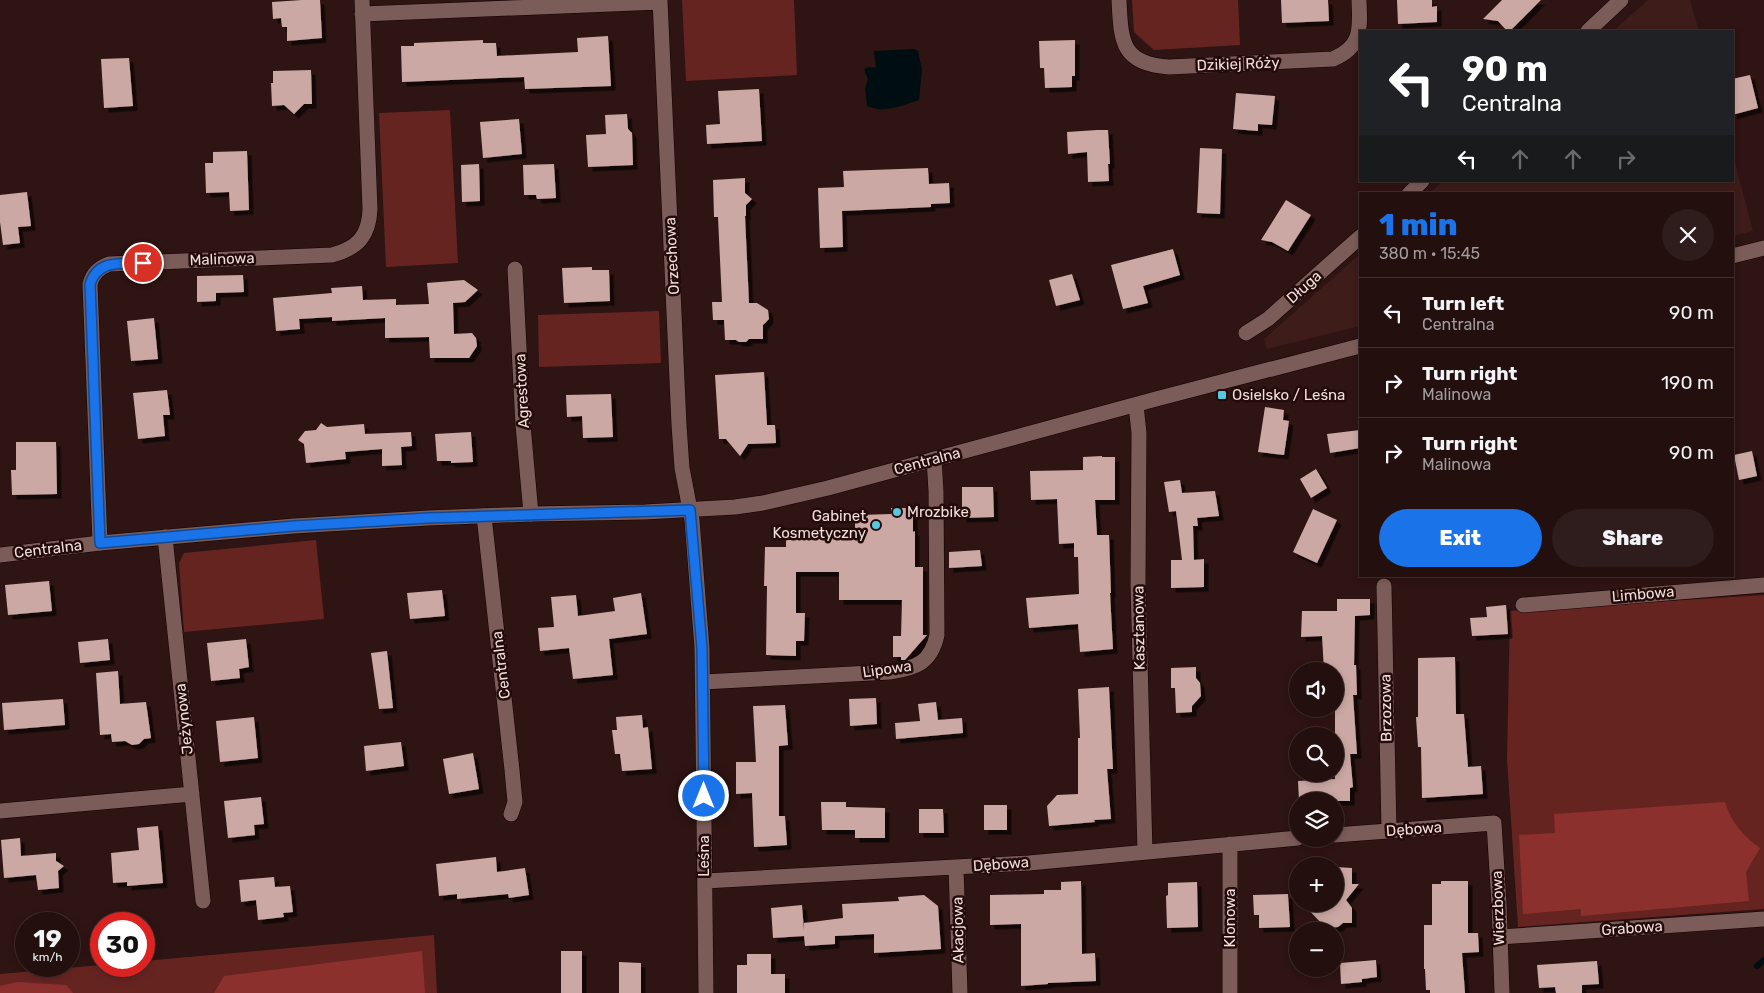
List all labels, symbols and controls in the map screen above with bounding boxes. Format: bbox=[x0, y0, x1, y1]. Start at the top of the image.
text: 90 m bbox=[1462, 48, 1548, 90]
icon: left bbox=[1379, 50, 1444, 115]
street label: Dzikiej Róży bbox=[1196, 54, 1280, 74]
text: Centralna bbox=[1462, 90, 1562, 117]
icon: left bbox=[1453, 145, 1481, 173]
icon: ahead bbox=[1506, 145, 1534, 173]
icon: ahead bbox=[1559, 145, 1587, 173]
icon: right bbox=[1612, 145, 1640, 173]
text: 1 min bbox=[1379, 207, 1457, 243]
button: close bbox=[1662, 209, 1714, 261]
street label: Orzechowa bbox=[661, 217, 683, 295]
pin bbox=[122, 242, 164, 284]
text: 380 m · 15:45 bbox=[1379, 244, 1480, 263]
icon: arrive bbox=[129, 249, 157, 277]
street label: Malinowa bbox=[189, 249, 255, 269]
street label: Długa bbox=[1283, 267, 1325, 307]
text: Turn left bbox=[1422, 292, 1504, 315]
icon: left bbox=[1379, 299, 1407, 327]
text: 90 m bbox=[1669, 301, 1714, 324]
text: Centralna bbox=[1422, 315, 1495, 334]
street label: Agrestowa bbox=[511, 353, 533, 429]
text: Turn right bbox=[1422, 362, 1517, 385]
icon: right bbox=[1379, 369, 1407, 397]
text: 190 m bbox=[1661, 371, 1714, 394]
text: Malinowa bbox=[1422, 385, 1491, 404]
place label: Osielsko / Leśna bbox=[1232, 386, 1345, 404]
marker: Osielsko / Leśna bbox=[1216, 389, 1228, 401]
text: Turn right bbox=[1422, 432, 1517, 455]
icon: right bbox=[1379, 439, 1407, 467]
text: 90 m bbox=[1669, 441, 1714, 464]
street label: Centralna bbox=[892, 443, 962, 479]
text: Malinowa bbox=[1422, 455, 1491, 474]
place label: Mrozbike bbox=[907, 503, 969, 521]
marker: Mrozbike bbox=[891, 506, 903, 518]
place label: Gabinet Kosmetyczny bbox=[773, 507, 866, 542]
button: Exit bbox=[1379, 509, 1542, 567]
button: Share bbox=[1552, 509, 1714, 567]
marker: Gabinet Kosmetyczny bbox=[870, 519, 882, 531]
street label: Centralna bbox=[13, 536, 83, 562]
street label: Limbowa bbox=[1611, 582, 1675, 606]
street label: Kasztanowa bbox=[1129, 586, 1149, 670]
street label: Centralna bbox=[488, 630, 514, 700]
street label: Lipowa bbox=[861, 657, 913, 681]
map controls bbox=[1289, 662, 1344, 977]
button: sound bbox=[1289, 662, 1344, 717]
street label: Brzozowa bbox=[1376, 674, 1396, 742]
street label: Jeżynowa bbox=[171, 683, 197, 755]
button: search bbox=[1289, 727, 1344, 782]
position arrow bbox=[677, 769, 729, 821]
button: layers bbox=[1289, 792, 1344, 847]
street label: Dębowa bbox=[1385, 818, 1443, 840]
street label: Leśna bbox=[695, 835, 713, 877]
street label: Dębowa bbox=[972, 853, 1030, 875]
button: + bbox=[1289, 857, 1344, 912]
street label: Wierzbowa bbox=[1488, 870, 1508, 946]
street label: Klonowa bbox=[1221, 889, 1239, 947]
street label: Akacjowa bbox=[948, 897, 968, 963]
speed limit sign: 30 bbox=[90, 912, 155, 977]
street label: Grabowa bbox=[1601, 917, 1663, 939]
button: − bbox=[1289, 922, 1344, 977]
text: 19 bbox=[33, 924, 62, 953]
text: km/h bbox=[33, 950, 62, 964]

